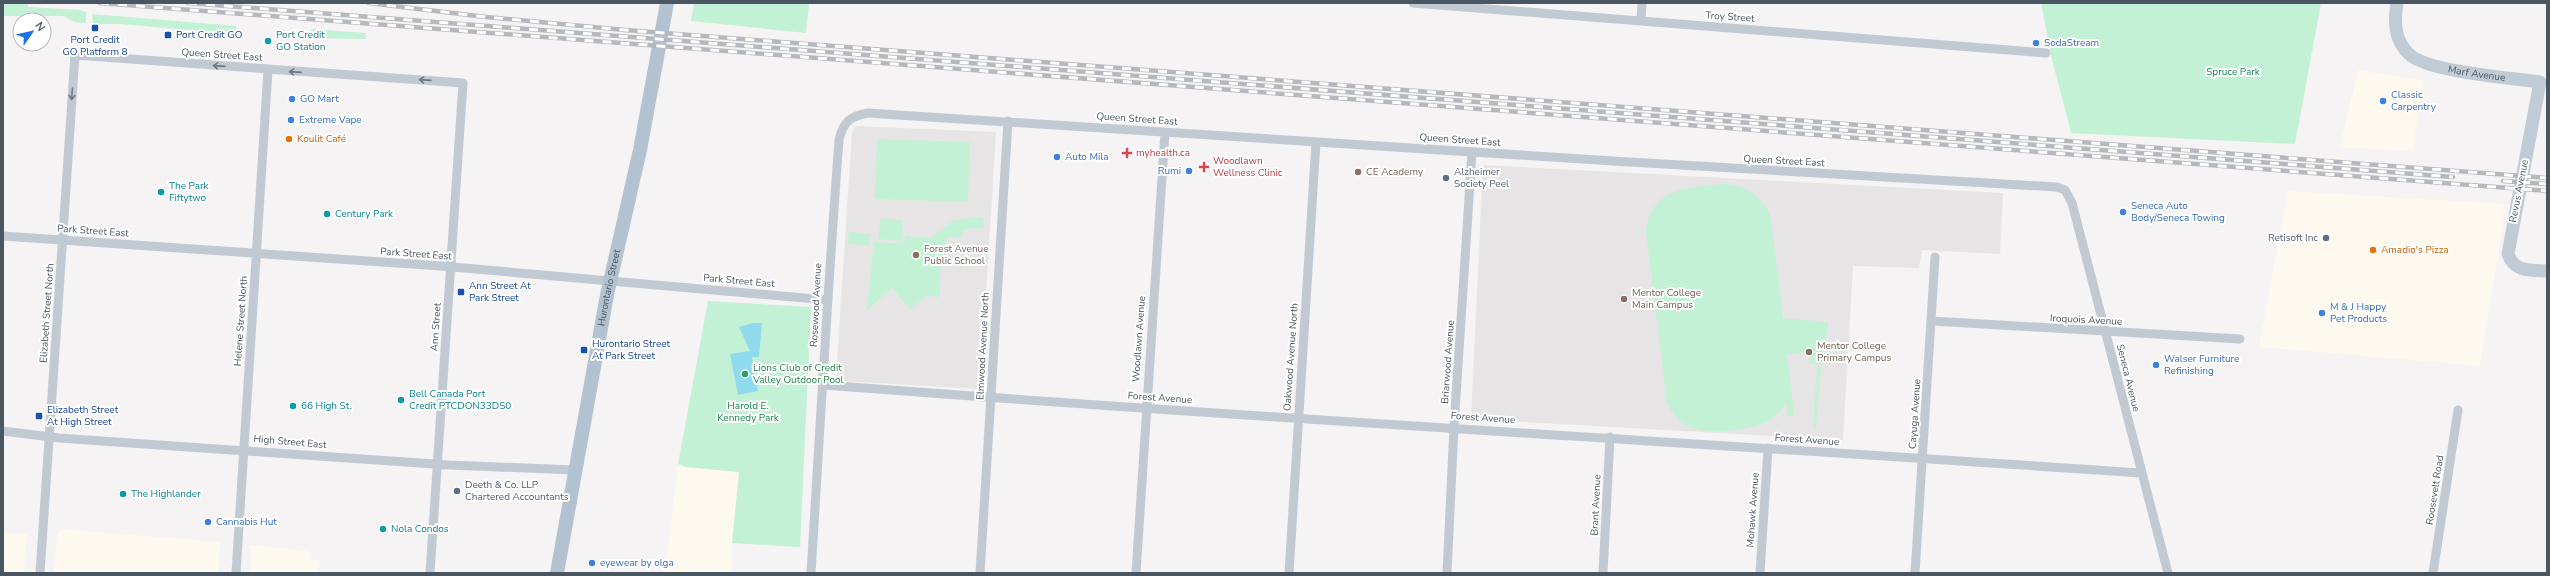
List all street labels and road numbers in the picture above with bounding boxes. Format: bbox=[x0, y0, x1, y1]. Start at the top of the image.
street label: Troy Street bbox=[1705, 8, 1756, 26]
street label: Queen Street East bbox=[181, 45, 264, 65]
street label: Marf Avenue bbox=[2447, 62, 2506, 85]
street label: Queen Street East bbox=[1096, 109, 1179, 129]
street label: Queen Street East bbox=[1419, 130, 1502, 150]
street label: Queen Street East bbox=[1743, 152, 1825, 170]
street label: Revus Avenue bbox=[2506, 158, 2532, 224]
street label: Park Street East bbox=[57, 222, 130, 241]
street label: Park Street East bbox=[380, 245, 453, 264]
street label: Hurontario Street bbox=[595, 247, 624, 327]
street label: Elizabeth Street North bbox=[37, 263, 57, 363]
street label: Rosewood Avenue bbox=[807, 263, 825, 347]
street label: Park Street East bbox=[703, 271, 776, 291]
street label: Helene Street North bbox=[231, 275, 251, 367]
street label: Elmwood Avenue North bbox=[973, 292, 993, 400]
street label: Woodlawn Avenue bbox=[1129, 295, 1149, 383]
street label: Ann Street bbox=[427, 302, 445, 352]
street label: Oakwood Avenue North bbox=[1280, 303, 1302, 411]
street label: Iroquois Avenue bbox=[2049, 311, 2123, 329]
street label: Briarwood Avenue bbox=[1438, 320, 1458, 404]
street label: Seneca Avenue bbox=[2113, 343, 2143, 413]
street label: Cayuga Avenue bbox=[1906, 378, 1924, 450]
street label: Forest Avenue bbox=[1127, 389, 1193, 407]
street label: Forest Avenue bbox=[1450, 409, 1516, 427]
street label: Forest Avenue bbox=[1774, 431, 1840, 449]
street label: High Street East bbox=[253, 432, 328, 452]
street label: Roosevelt Road bbox=[2423, 454, 2447, 526]
street label: Mohawk Avenue bbox=[1743, 472, 1763, 548]
street label: Brant Avenue bbox=[1587, 474, 1605, 536]

